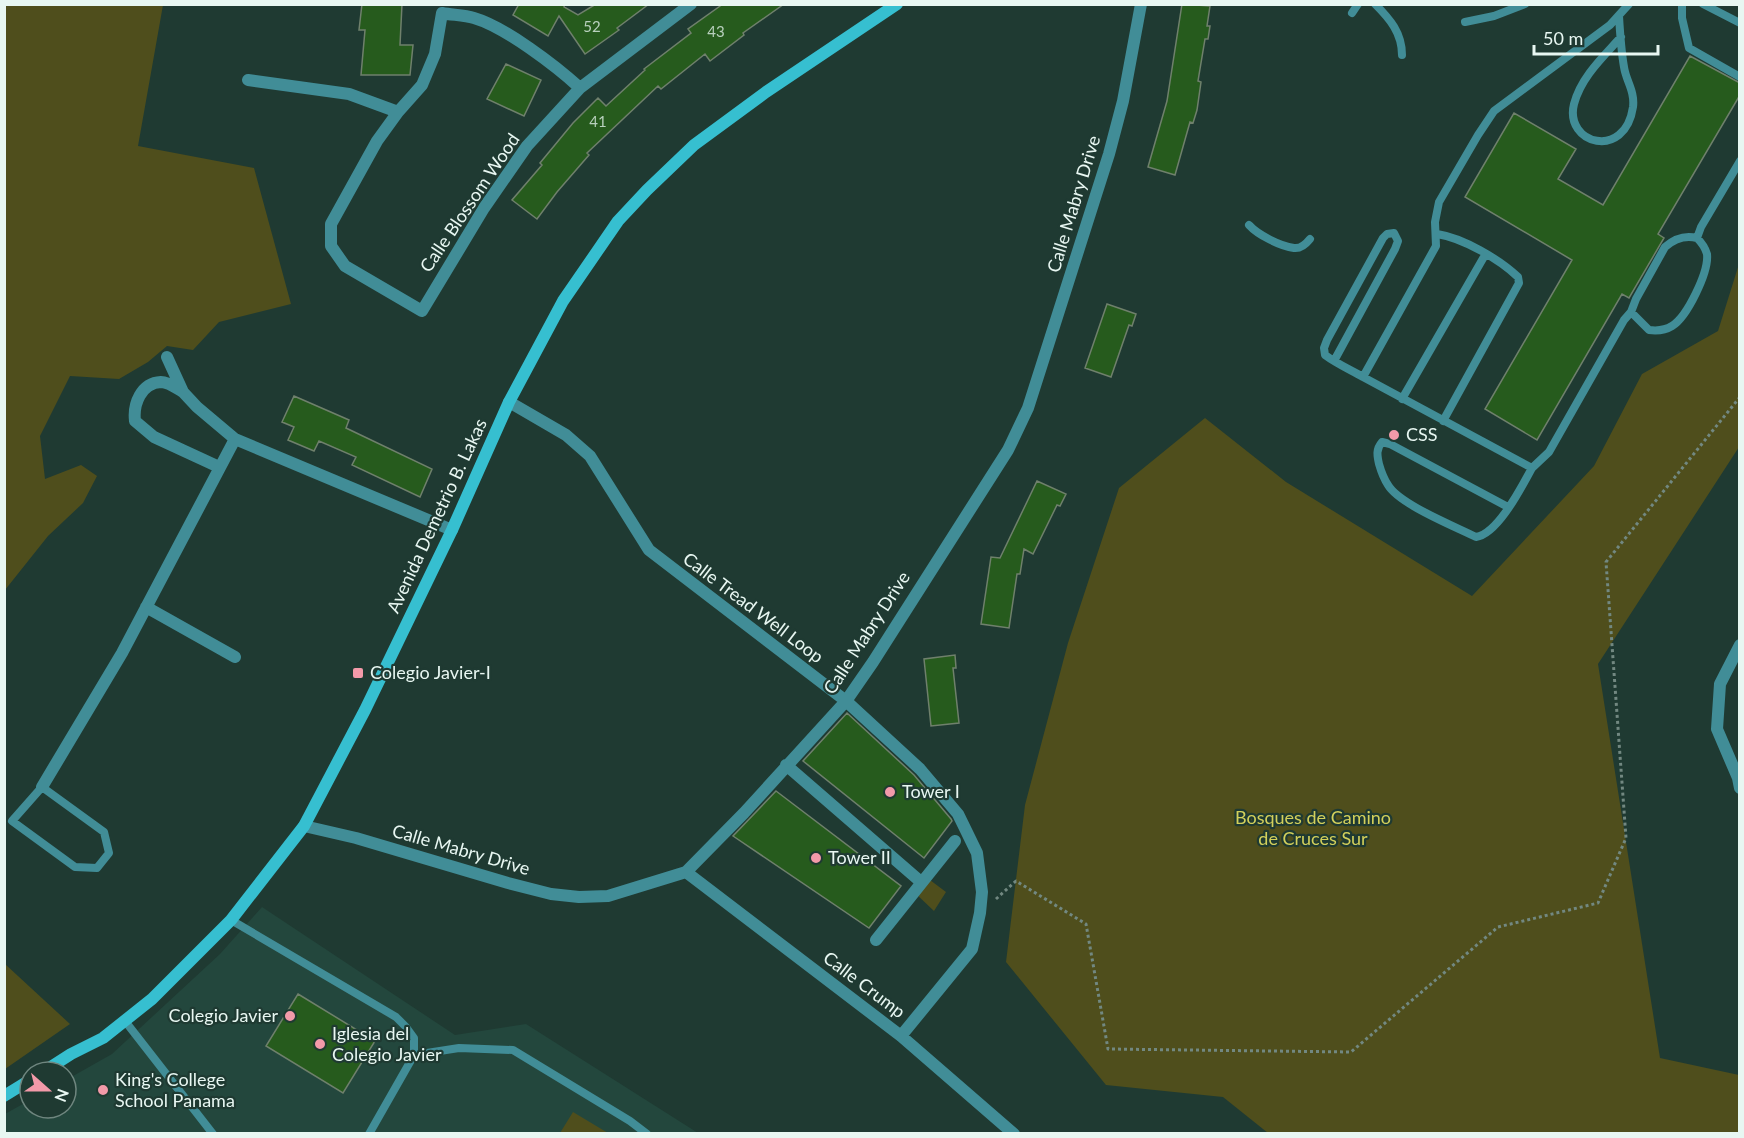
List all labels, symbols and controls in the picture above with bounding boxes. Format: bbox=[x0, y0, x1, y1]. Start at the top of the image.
house number: 52 bbox=[583, 17, 601, 35]
scale bar bbox=[1534, 18, 1658, 56]
house number: 43 bbox=[707, 22, 725, 40]
text: 50 m bbox=[1543, 27, 1583, 49]
house number: 41 bbox=[589, 112, 607, 130]
street label: Calle Blossom Wood bbox=[415, 129, 524, 276]
street label: Calle Mabry Drive bbox=[1042, 133, 1104, 275]
street label: Avenida Demetrio B. Lakas bbox=[381, 415, 491, 616]
place label: CSS bbox=[1406, 423, 1438, 445]
marker: CSS bbox=[1387, 428, 1401, 442]
street label: Calle Tread Well Loop bbox=[679, 547, 828, 667]
street label: Calle Mabry Drive bbox=[818, 567, 914, 698]
place label: Colegio Javier-I bbox=[370, 661, 491, 683]
marker: Colegio Javier-I bbox=[351, 666, 365, 680]
place label: Tower I bbox=[902, 780, 960, 802]
marker: Tower I bbox=[883, 785, 897, 799]
park label: Bosques de Camino de Cruces Sur bbox=[1235, 806, 1391, 849]
street label: Calle Mabry Drive bbox=[390, 819, 533, 879]
place label: Tower II bbox=[828, 846, 891, 868]
marker: Tower II bbox=[809, 851, 823, 865]
street label: Calle Crump bbox=[819, 946, 910, 1022]
place label: Colegio Javier bbox=[169, 1004, 278, 1026]
marker: Colegio Javier bbox=[283, 1009, 297, 1023]
place label: Iglesia del Colegio Javier bbox=[332, 1022, 442, 1065]
marker: Iglesia del Colegio Javier bbox=[313, 1037, 327, 1051]
north arrow bbox=[18, 1060, 78, 1120]
place label: King's College School Panama bbox=[115, 1068, 235, 1111]
marker: King's College School Panama bbox=[96, 1083, 110, 1097]
text: N bbox=[51, 1086, 74, 1105]

